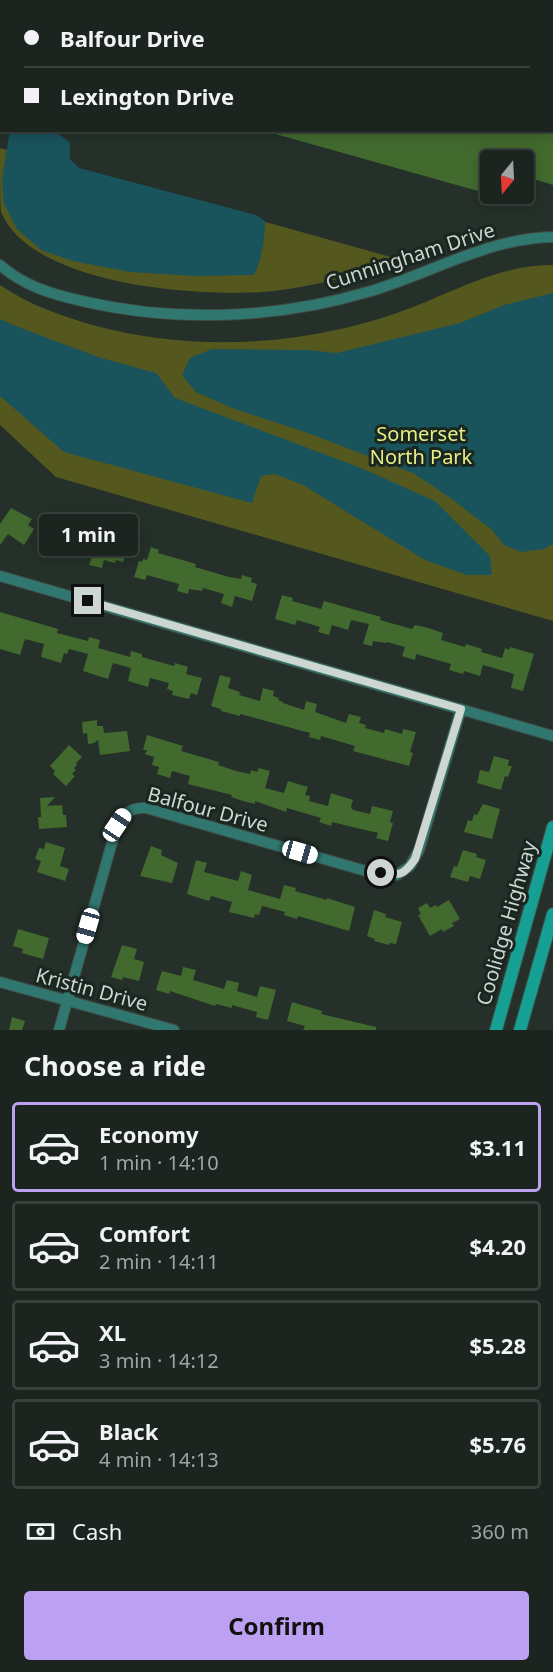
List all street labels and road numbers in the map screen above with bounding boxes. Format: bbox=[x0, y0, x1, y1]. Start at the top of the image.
street label: Cunningham Drive bbox=[322, 216, 498, 296]
street label: Balfour Drive bbox=[145, 780, 271, 838]
street label: Coolidge Highway bbox=[470, 837, 543, 1008]
street label: Kristin Drive bbox=[33, 961, 151, 1017]

